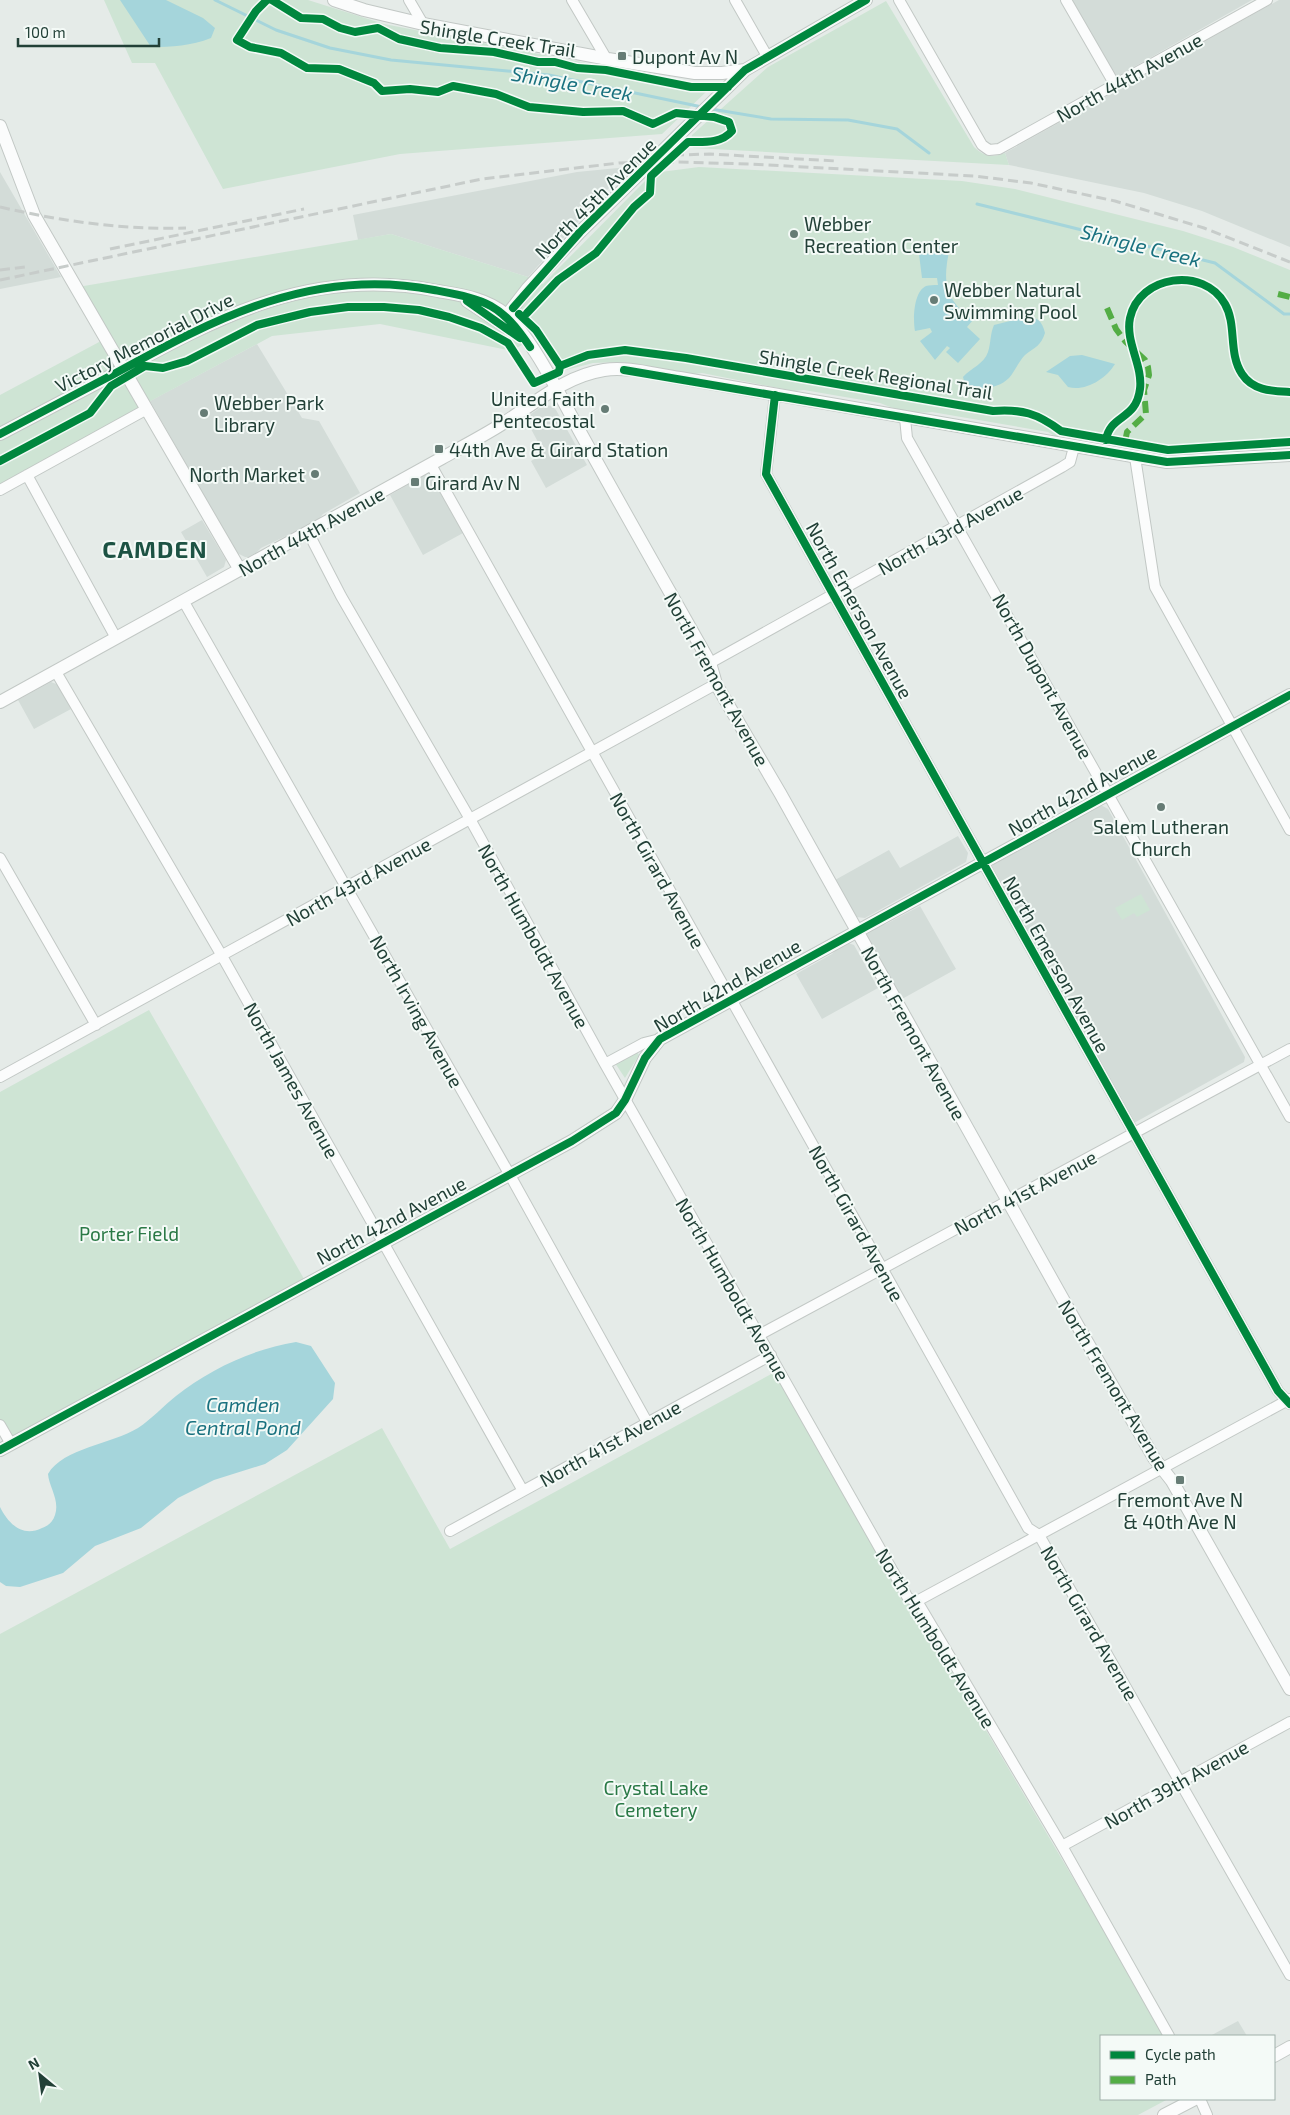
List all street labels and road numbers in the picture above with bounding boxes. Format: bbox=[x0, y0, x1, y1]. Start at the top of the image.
street label: Shingle Creek Trail bbox=[418, 14, 578, 62]
street label: North 44th Avenue bbox=[1052, 27, 1206, 127]
street label: North 45th Avenue bbox=[530, 133, 660, 263]
street label: Victory Memorial Drive bbox=[51, 287, 237, 397]
street label: Shingle Creek Regional Trail bbox=[757, 344, 995, 404]
street label: North 44th Avenue bbox=[234, 481, 388, 581]
street label: North 43rd Avenue bbox=[873, 481, 1027, 579]
street label: North Emerson Avenue bbox=[802, 518, 918, 702]
street label: North Fremont Avenue bbox=[660, 588, 774, 770]
street label: North Dupont Avenue bbox=[988, 589, 1098, 763]
street label: North 42nd Avenue bbox=[1004, 740, 1160, 840]
street label: North Girard Avenue bbox=[606, 788, 710, 952]
street label: North 43rd Avenue bbox=[281, 832, 435, 930]
street label: North Humboldt Avenue bbox=[474, 840, 594, 1032]
street label: North Emerson Avenue bbox=[999, 872, 1115, 1056]
street label: North Irving Avenue bbox=[366, 931, 468, 1091]
street label: North 42nd Avenue bbox=[649, 934, 805, 1036]
street label: North Fremont Avenue bbox=[857, 942, 971, 1124]
street label: North James Avenue bbox=[240, 998, 344, 1162]
street label: North Girard Avenue bbox=[805, 1141, 909, 1305]
street label: North 41st Avenue bbox=[950, 1145, 1100, 1239]
street label: North 42nd Avenue bbox=[312, 1171, 470, 1269]
street label: North Humboldt Avenue bbox=[671, 1193, 795, 1385]
street label: North Fremont Avenue bbox=[1054, 1296, 1174, 1474]
street label: North 41st Avenue bbox=[535, 1395, 685, 1491]
street label: North Girard Avenue bbox=[1036, 1542, 1144, 1704]
street label: North Humboldt Avenue bbox=[871, 1544, 1001, 1732]
street label: North 39th Avenue bbox=[1100, 1735, 1252, 1833]

